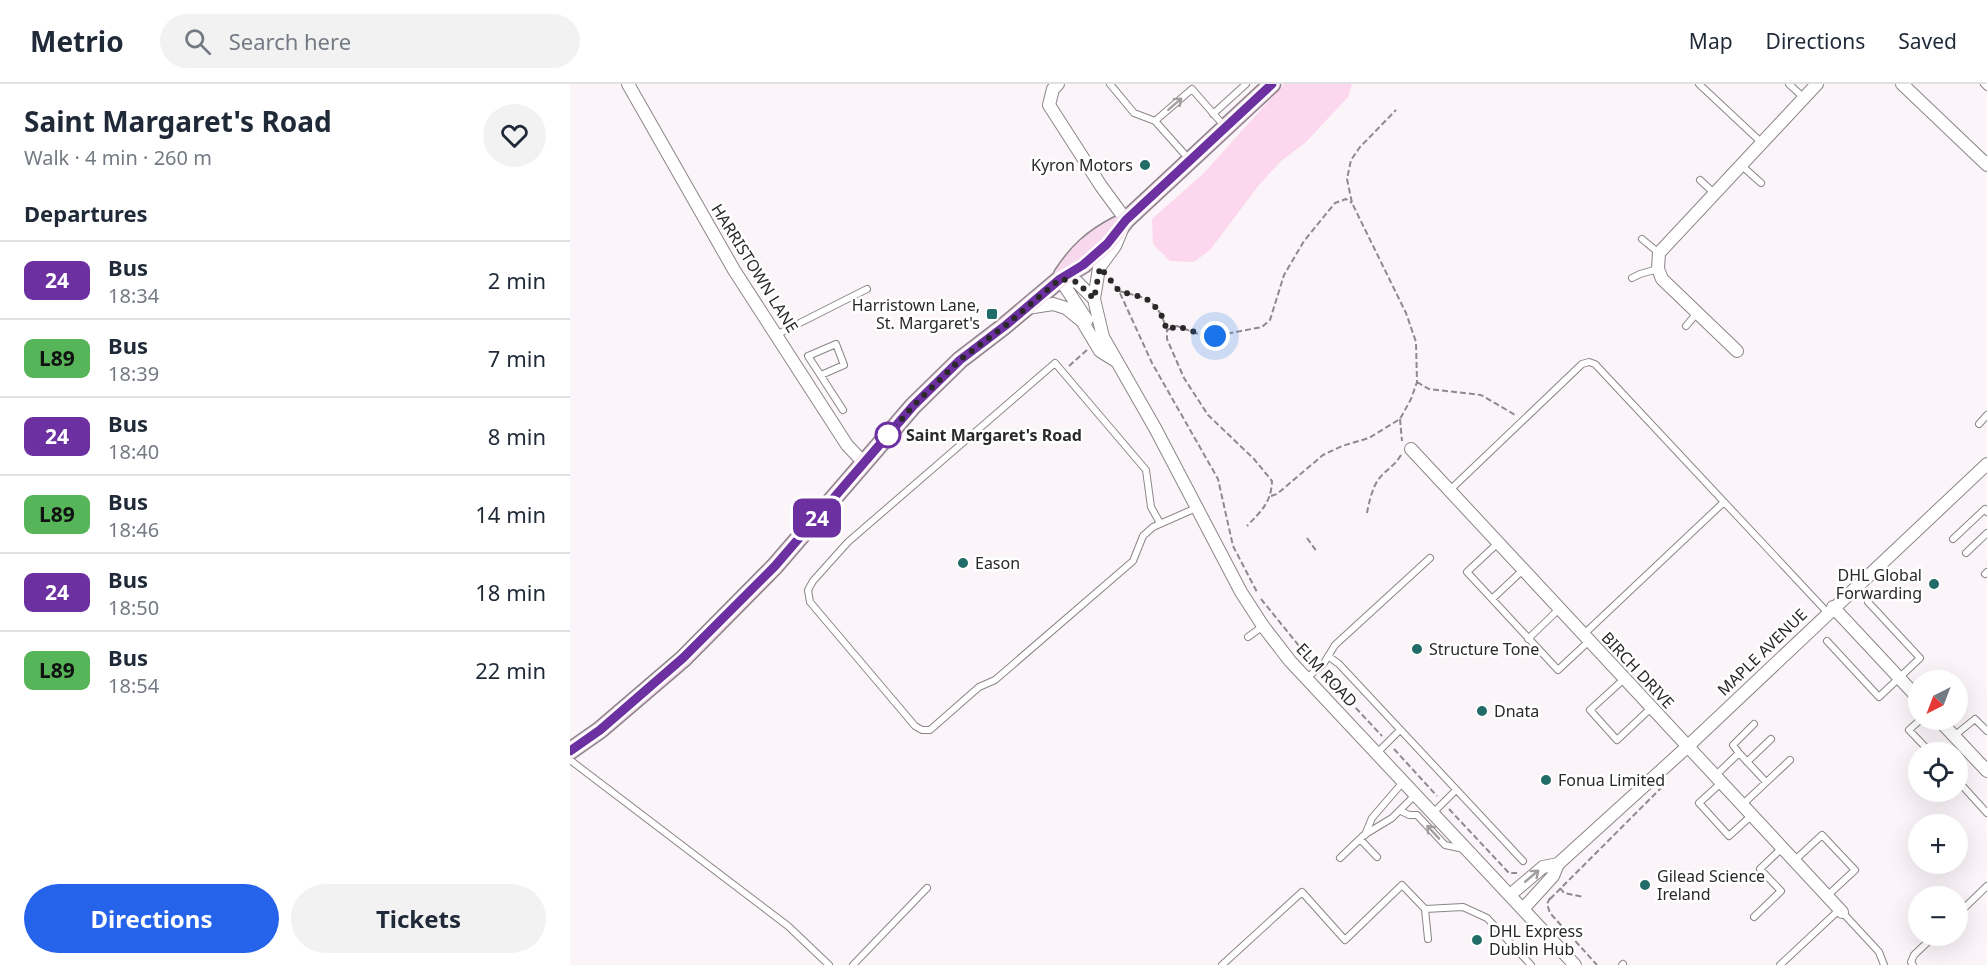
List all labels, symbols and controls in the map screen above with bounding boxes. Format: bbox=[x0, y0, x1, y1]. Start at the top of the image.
search box bbox=[160, 14, 580, 68]
text: Metrio bbox=[30, 22, 124, 60]
icon: search bbox=[181, 25, 214, 58]
text: Search here bbox=[229, 26, 351, 56]
text: Map bbox=[1689, 27, 1733, 55]
text: Directions bbox=[1766, 27, 1865, 55]
text: Saved bbox=[1898, 27, 1957, 55]
one-way arrow bbox=[1167, 97, 1182, 111]
text: Saint Margaret's Road bbox=[24, 102, 332, 140]
button: heart bbox=[483, 104, 546, 167]
text: Walk · 4 min · 260 m bbox=[24, 144, 212, 171]
place label: Kyron Motors bbox=[1031, 154, 1133, 176]
marker: Kyron Motors bbox=[1138, 158, 1152, 172]
text: Departures bbox=[24, 198, 148, 228]
street label: HARRISTOWN LANE bbox=[706, 199, 804, 337]
text: Bus bbox=[108, 252, 148, 282]
text: 2 min bbox=[488, 265, 546, 295]
text: 24 bbox=[45, 266, 69, 294]
text: 18:34 bbox=[108, 282, 159, 309]
place label: Harristown Lane, St. Margaret's bbox=[852, 294, 980, 334]
marker: Harristown Lane, St. Margaret's bbox=[985, 307, 999, 321]
your location bbox=[1200, 321, 1230, 351]
text: Bus bbox=[108, 330, 148, 360]
text: 7 min bbox=[488, 343, 546, 373]
text: L89 bbox=[39, 344, 75, 372]
text: 18:39 bbox=[108, 360, 159, 387]
text: Bus bbox=[108, 408, 148, 438]
text: 8 min bbox=[488, 421, 546, 451]
text: 24 bbox=[45, 422, 69, 450]
marker: Saint Margaret's Road bbox=[875, 422, 901, 448]
place label: Saint Margaret's Road bbox=[906, 424, 1082, 446]
text: 18:40 bbox=[108, 438, 159, 465]
text: Bus bbox=[108, 486, 148, 516]
line badge: 24 bbox=[790, 498, 844, 538]
text: 14 min bbox=[475, 499, 546, 529]
text: L89 bbox=[39, 500, 75, 528]
text: 24 bbox=[805, 504, 829, 532]
text: 18:46 bbox=[108, 516, 159, 543]
place label: Eason bbox=[975, 552, 1020, 574]
marker: Eason bbox=[956, 556, 970, 570]
text: Bus bbox=[108, 564, 148, 594]
place label: DHL Global Forwarding bbox=[1836, 564, 1922, 604]
text: 18 min bbox=[475, 577, 546, 607]
marker: DHL Global Forwarding bbox=[1927, 577, 1941, 591]
text: 24 bbox=[45, 578, 69, 606]
text: 18:50 bbox=[108, 594, 159, 621]
street label: MAPLE AVENUE bbox=[1712, 604, 1812, 700]
street label: BIRCH DRIVE bbox=[1597, 627, 1679, 713]
street label: ELM ROAD bbox=[1292, 638, 1362, 712]
place label: Structure Tone bbox=[1429, 638, 1539, 660]
text: Bus bbox=[108, 642, 148, 672]
marker: Structure Tone bbox=[1410, 642, 1424, 656]
text: 22 min bbox=[475, 655, 546, 685]
text: L89 bbox=[39, 656, 75, 684]
north arrow bbox=[1908, 670, 1968, 730]
map controls bbox=[1908, 670, 1968, 946]
text: 18:54 bbox=[108, 672, 159, 699]
place label: Dnata bbox=[1494, 700, 1539, 722]
marker: Dnata bbox=[1475, 704, 1489, 718]
button: locate bbox=[1908, 742, 1968, 802]
place label: Fonua Limited bbox=[1558, 769, 1665, 791]
marker: Fonua Limited bbox=[1539, 773, 1553, 787]
button: + bbox=[1908, 814, 1968, 874]
one-way arrow bbox=[1426, 825, 1440, 840]
place label: Gilead Science Ireland bbox=[1657, 865, 1765, 905]
one-way arrow bbox=[1524, 869, 1539, 883]
marker: Gilead Science Ireland bbox=[1638, 878, 1652, 892]
button: Directions bbox=[24, 884, 279, 953]
button: Tickets bbox=[291, 884, 546, 953]
button: − bbox=[1908, 886, 1968, 946]
place label: DHL Express Dublin Hub bbox=[1489, 920, 1583, 960]
marker: DHL Express Dublin Hub bbox=[1470, 933, 1484, 947]

